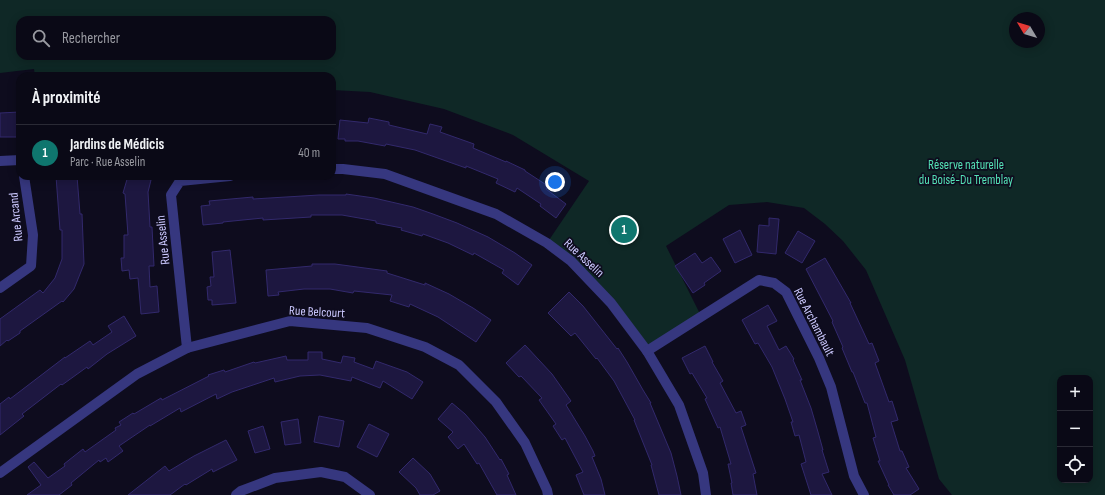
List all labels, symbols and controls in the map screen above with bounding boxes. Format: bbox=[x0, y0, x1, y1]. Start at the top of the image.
north arrow bbox=[1009, 12, 1045, 48]
search box bbox=[16, 16, 336, 60]
icon: search bbox=[30, 27, 52, 49]
text: Rechercher bbox=[62, 29, 120, 48]
text: À proximité bbox=[32, 88, 100, 108]
text: Jardins de Médicis bbox=[70, 135, 164, 154]
text: 1 bbox=[42, 145, 48, 161]
text: 40 m bbox=[298, 145, 320, 161]
text: Parc · Rue Asselin bbox=[70, 154, 145, 170]
park label: Réserve naturelle du Boisé-Du Tremblay bbox=[919, 157, 1013, 188]
your location bbox=[545, 172, 565, 192]
street label: Rue Arcand bbox=[5, 192, 27, 242]
street label: Rue Asselin bbox=[152, 215, 174, 265]
pin: 1 bbox=[611, 215, 637, 245]
street label: Rue Asselin bbox=[560, 235, 608, 281]
street label: Rue Archambault bbox=[790, 285, 838, 359]
street label: Rue Belcourt bbox=[289, 303, 345, 321]
map controls bbox=[1057, 375, 1093, 483]
button: + bbox=[1057, 375, 1093, 411]
button: − bbox=[1057, 411, 1093, 447]
button: locate bbox=[1057, 447, 1093, 483]

